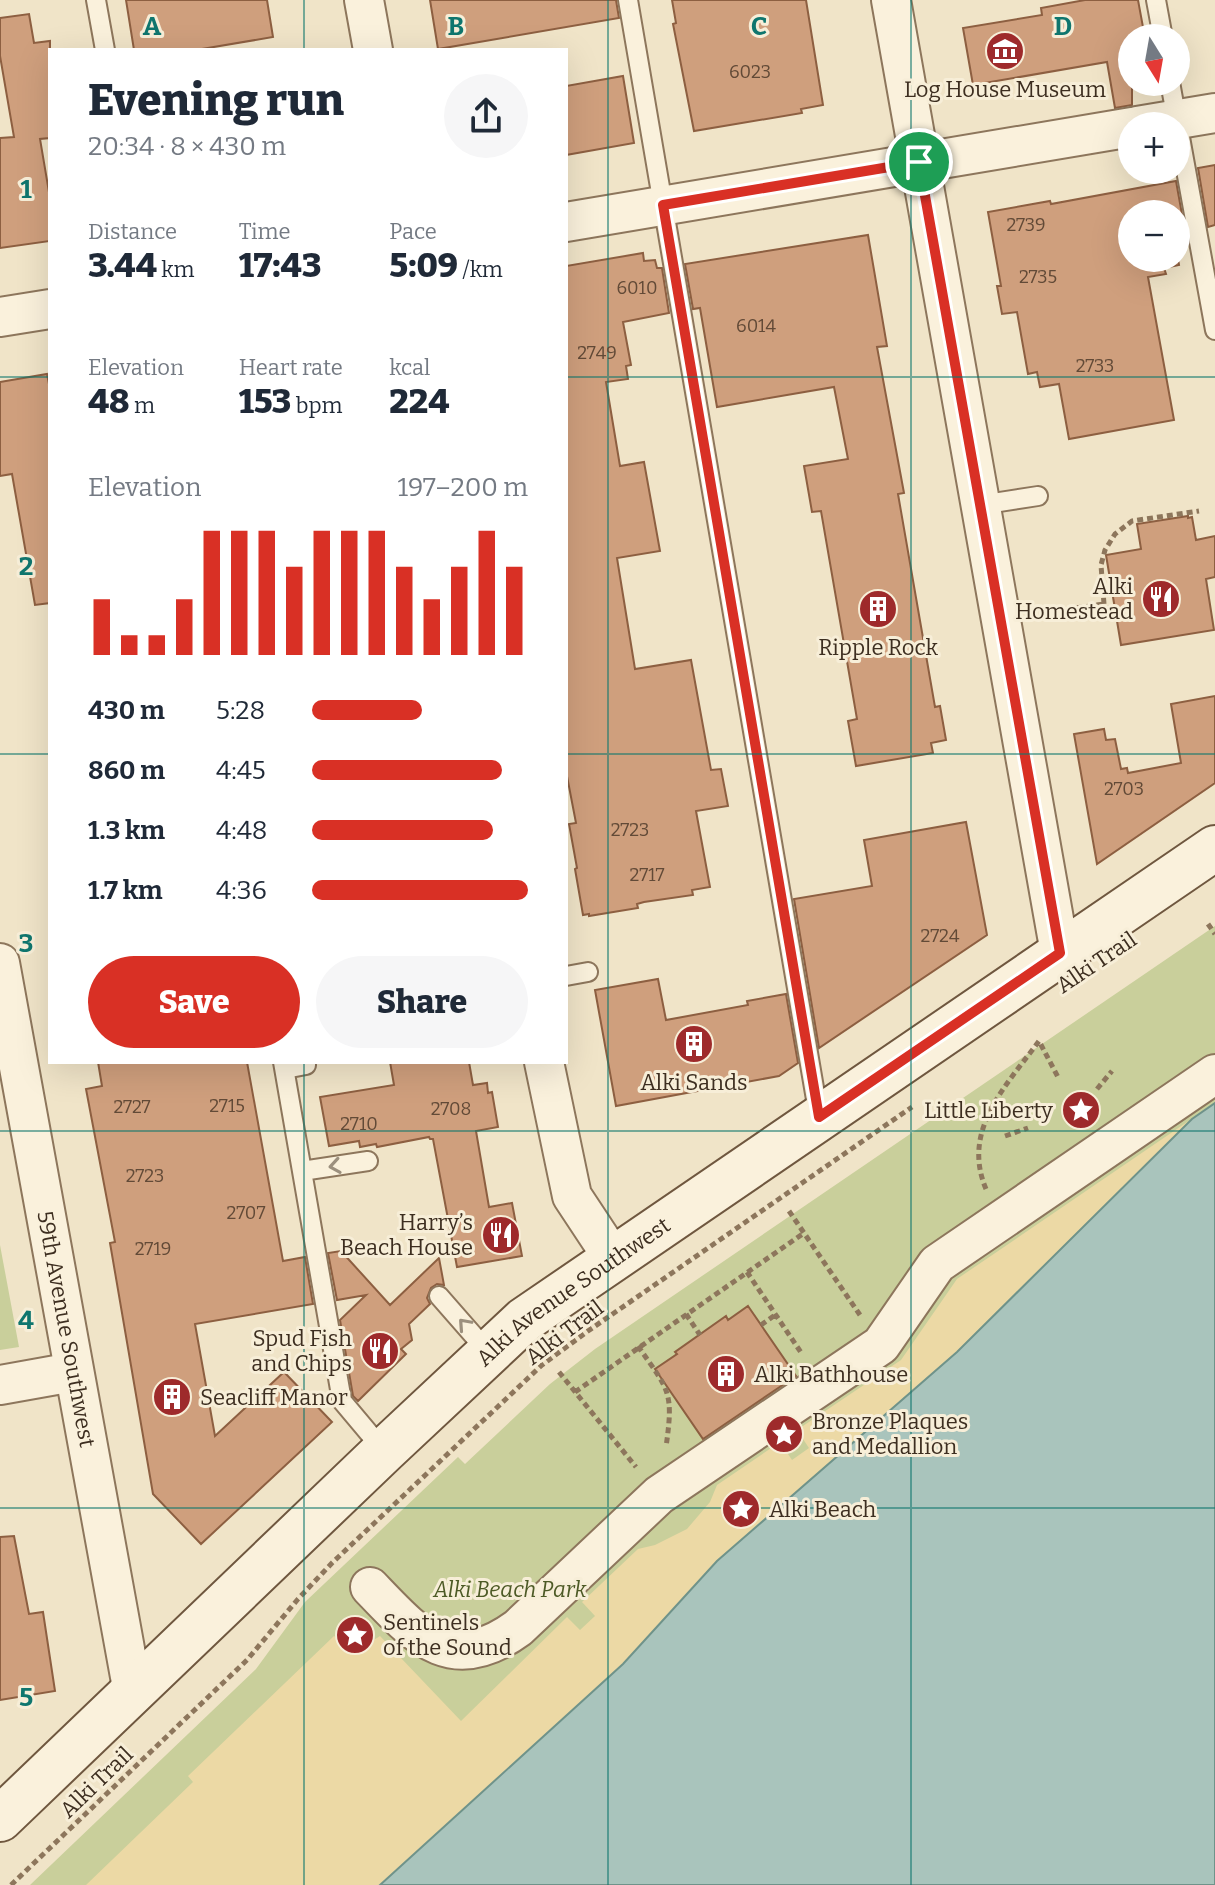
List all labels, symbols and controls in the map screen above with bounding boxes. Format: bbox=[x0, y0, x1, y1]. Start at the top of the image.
text: A bbox=[143, 11, 162, 42]
text: B bbox=[448, 11, 464, 42]
text: C bbox=[751, 11, 767, 42]
text: D bbox=[1054, 11, 1072, 42]
north arrow bbox=[1118, 24, 1190, 96]
map controls bbox=[1118, 24, 1190, 272]
museum icon: Log House Museum bbox=[984, 30, 1026, 72]
house number: 6023 bbox=[729, 61, 771, 83]
text: Evening run bbox=[88, 74, 344, 127]
button: share bbox=[444, 74, 528, 158]
place label: Log House Museum bbox=[904, 76, 1106, 103]
button: + bbox=[1118, 112, 1190, 184]
pin bbox=[885, 128, 953, 196]
text: 20:34 · 8 × 430 m bbox=[88, 131, 286, 162]
icon: arrive bbox=[897, 140, 941, 184]
text: 1 bbox=[20, 174, 32, 205]
button: − bbox=[1118, 200, 1190, 272]
house number: 2739 bbox=[1006, 214, 1046, 236]
text: Distance bbox=[88, 218, 177, 245]
text: Time bbox=[239, 218, 291, 245]
text: Pace bbox=[389, 218, 437, 245]
text: 3.44 bbox=[88, 245, 157, 286]
text: 17:43 bbox=[239, 245, 321, 286]
text: 5:09 bbox=[389, 245, 458, 286]
text: km bbox=[157, 256, 194, 283]
text: /km bbox=[458, 256, 503, 283]
house number: 2735 bbox=[1019, 266, 1057, 288]
house number: 6010 bbox=[617, 277, 657, 299]
house number: 6014 bbox=[736, 315, 776, 337]
house number: 2749 bbox=[577, 342, 617, 364]
text: Elevation bbox=[88, 354, 184, 381]
text: Heart rate bbox=[239, 354, 343, 381]
text: kcal bbox=[389, 354, 430, 381]
house number: 2733 bbox=[1076, 355, 1114, 377]
text: 48 bbox=[88, 381, 130, 422]
text: 153 bbox=[239, 381, 291, 422]
text: 224 bbox=[389, 381, 449, 422]
text: m bbox=[130, 392, 155, 419]
text: bpm bbox=[291, 392, 343, 419]
text: Elevation bbox=[88, 472, 201, 503]
text: 197–200 m bbox=[397, 472, 528, 503]
text: 2 bbox=[19, 551, 33, 582]
place label: Alki Homestead bbox=[1015, 573, 1133, 625]
restaurant icon: Alki Homestead bbox=[1140, 578, 1182, 620]
building icon: Ripple Rock bbox=[857, 588, 899, 630]
place label: Ripple Rock bbox=[818, 634, 938, 661]
text: 430 m bbox=[88, 695, 165, 726]
text: 5:28 bbox=[216, 695, 265, 726]
text: 860 m bbox=[88, 755, 165, 786]
text: 4:45 bbox=[216, 755, 266, 786]
house number: 2703 bbox=[1104, 778, 1144, 800]
text: 1.3 km bbox=[88, 815, 165, 846]
text: 4:48 bbox=[216, 815, 267, 846]
house number: 2723 bbox=[611, 819, 649, 841]
house number: 2717 bbox=[630, 864, 664, 886]
text: 1.7 km bbox=[88, 875, 163, 906]
text: 4:36 bbox=[216, 875, 267, 906]
house number: 2724 bbox=[921, 925, 960, 947]
street label: Alki Trail bbox=[1051, 926, 1142, 999]
text: 3 bbox=[19, 928, 33, 959]
button: Save bbox=[88, 956, 300, 1048]
button: Share bbox=[316, 956, 528, 1048]
building icon: Alki Sands bbox=[673, 1023, 715, 1065]
place label: Alki Sands bbox=[641, 1069, 747, 1096]
place icon: Little Liberty bbox=[1060, 1089, 1102, 1131]
house number: 2715 bbox=[209, 1095, 245, 1117]
house number: 2727 bbox=[113, 1096, 151, 1118]
place label: Little Liberty bbox=[924, 1097, 1053, 1124]
house number: 2708 bbox=[431, 1098, 471, 1120]
house number: 2710 bbox=[340, 1113, 378, 1135]
one-way arrow bbox=[328, 1157, 342, 1174]
house number: 2723 bbox=[126, 1165, 164, 1187]
house number: 2707 bbox=[227, 1202, 265, 1224]
street label: 59th Avenue Southwest bbox=[31, 1209, 101, 1450]
place label: Harry’s Beach House bbox=[340, 1209, 473, 1261]
street label: Alki Avenue Southwest bbox=[471, 1211, 675, 1372]
restaurant icon: Harry’s Beach House bbox=[480, 1214, 522, 1256]
house number: 2719 bbox=[135, 1238, 171, 1260]
street label: Alki Trail bbox=[520, 1294, 609, 1371]
text: 4 bbox=[18, 1305, 34, 1336]
one-way arrow bbox=[459, 1319, 473, 1334]
place label: Spud Fish and Chips bbox=[251, 1325, 352, 1377]
restaurant icon: Spud Fish and Chips bbox=[359, 1330, 401, 1372]
building icon: Alki Bathhouse bbox=[705, 1353, 747, 1395]
place label: Alki Bathhouse bbox=[754, 1361, 908, 1388]
building icon: Seacliff Manor bbox=[151, 1376, 193, 1418]
place label: Seacliff Manor bbox=[200, 1384, 348, 1411]
place label: Bronze Plaques and Medallion bbox=[812, 1408, 968, 1460]
place icon: Bronze Plaques and Medallion bbox=[763, 1413, 805, 1455]
place icon: Alki Beach bbox=[720, 1488, 762, 1530]
place label: Alki Beach bbox=[769, 1496, 877, 1523]
park label: Alki Beach Park bbox=[433, 1576, 588, 1603]
place label: Sentinels of the Sound bbox=[383, 1609, 512, 1661]
place icon: Sentinels of the Sound bbox=[334, 1614, 376, 1656]
text: 5 bbox=[19, 1682, 33, 1713]
street label: Alki Trail bbox=[54, 1741, 138, 1824]

